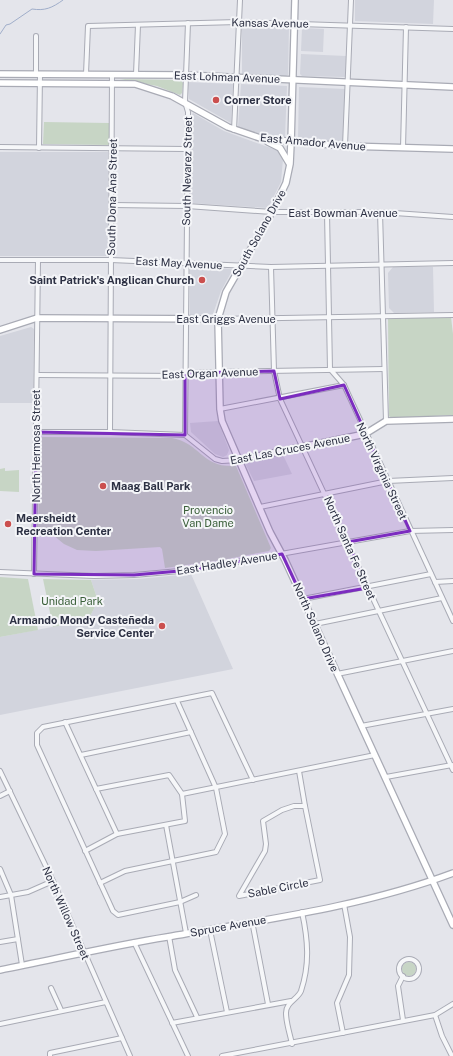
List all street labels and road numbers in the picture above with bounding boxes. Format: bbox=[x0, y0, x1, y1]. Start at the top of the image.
street label: Kansas Avenue bbox=[231, 16, 309, 30]
street label: East Lohman Avenue bbox=[174, 69, 280, 85]
street label: South Nevarez Street bbox=[180, 116, 194, 226]
street label: East Amador Avenue bbox=[260, 131, 366, 153]
street label: South Dona Ana Street bbox=[105, 138, 119, 256]
street label: South Solano Drive bbox=[230, 187, 288, 279]
street label: East Bowman Avenue bbox=[288, 207, 398, 219]
street label: East May Avenue bbox=[135, 255, 223, 271]
street label: East Griggs Avenue bbox=[176, 313, 276, 325]
street label: East Organ Avenue bbox=[161, 365, 259, 381]
street label: North Hermosa Street bbox=[30, 390, 42, 502]
street label: North Virginia Street bbox=[354, 421, 410, 521]
street label: East Las Cruces Avenue bbox=[229, 431, 351, 467]
street label: North Santa Fe Street bbox=[322, 495, 378, 601]
street label: East Hadley Avenue bbox=[176, 549, 278, 577]
street label: North Solano Drive bbox=[291, 581, 341, 673]
street label: North Willow Street bbox=[40, 865, 92, 961]
street label: Sable Circle bbox=[247, 876, 309, 900]
street label: Spruce Avenue bbox=[189, 913, 267, 939]

